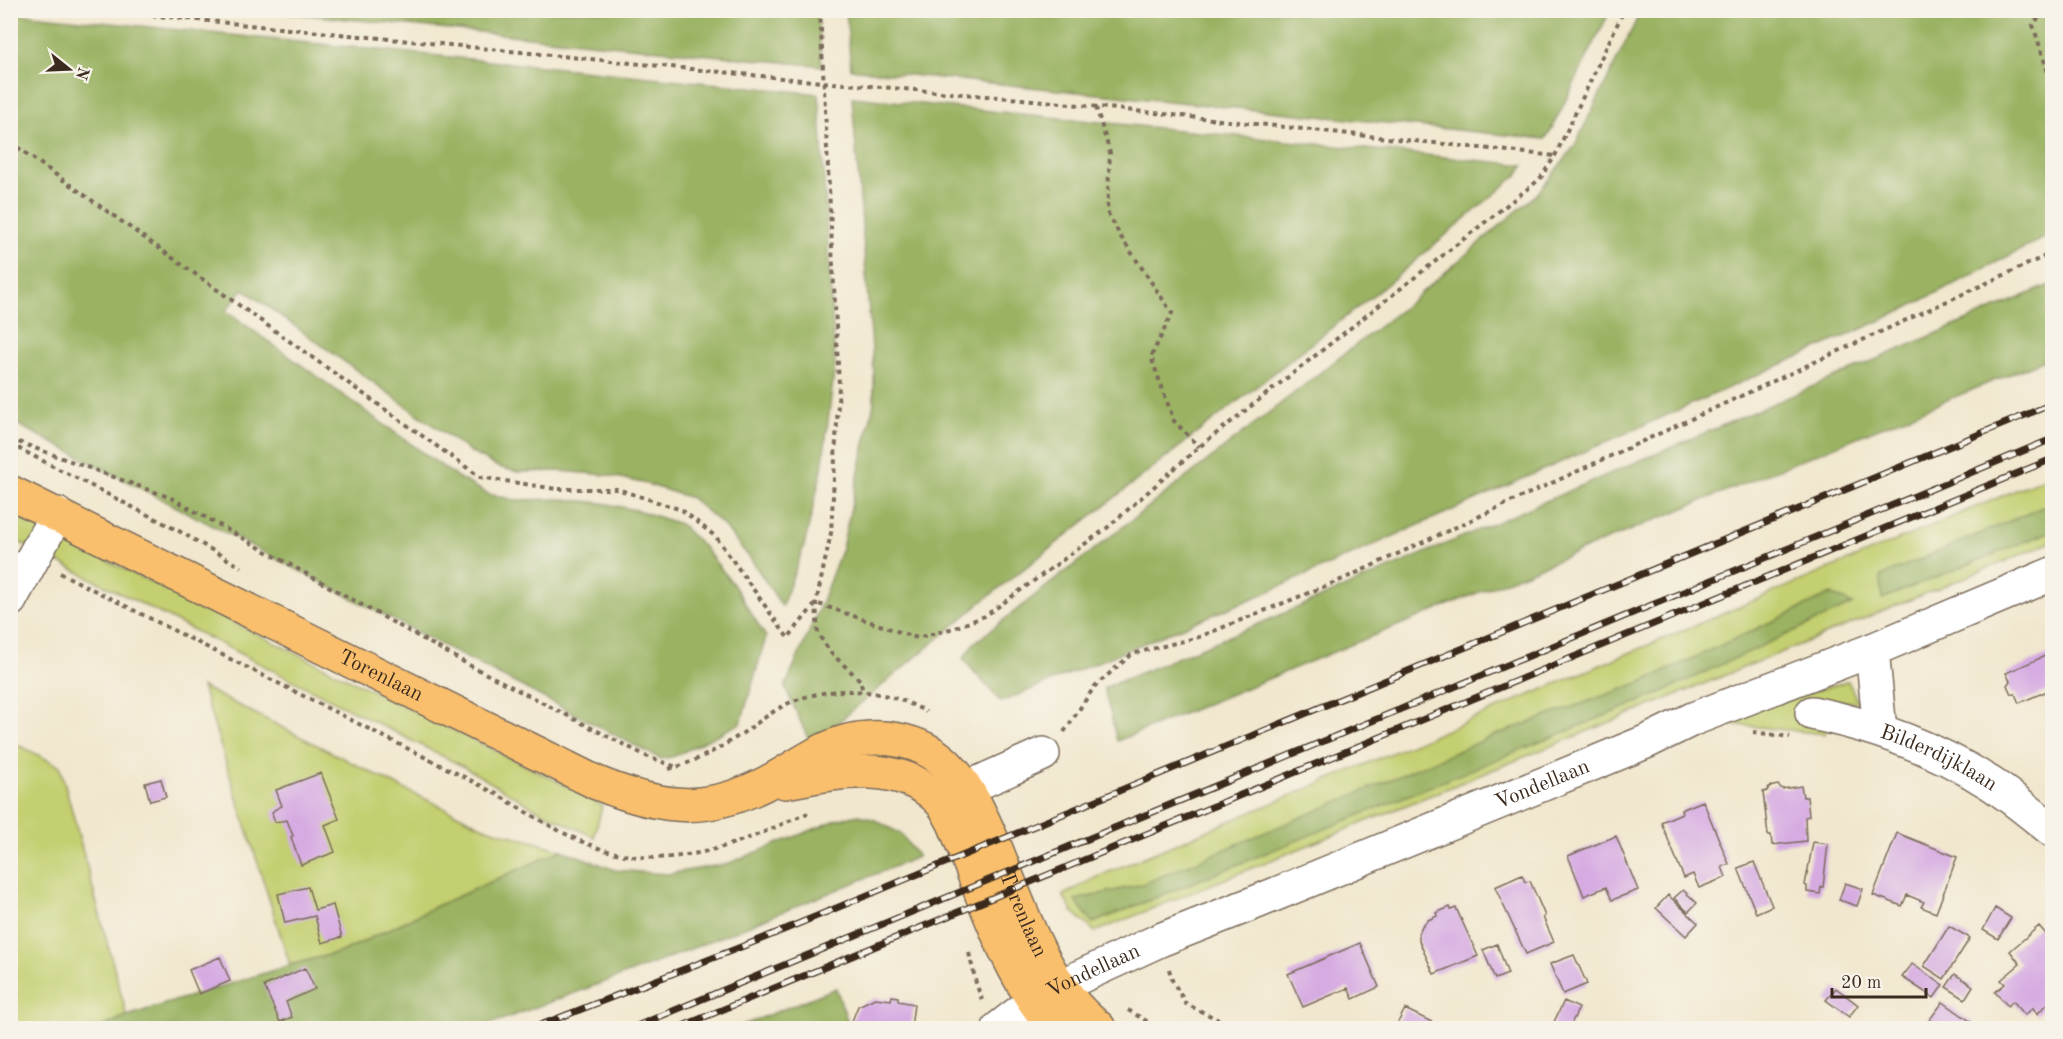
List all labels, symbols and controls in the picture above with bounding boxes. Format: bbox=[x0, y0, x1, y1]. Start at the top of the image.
north arrow bbox=[39, 39, 99, 99]
text: N bbox=[72, 65, 91, 82]
street label: Torenlaan bbox=[335, 646, 427, 706]
street label: Bilderdijklaan bbox=[1878, 721, 2001, 795]
street label: Vondellaan bbox=[1492, 756, 1593, 813]
street label: Torenlaan bbox=[995, 868, 1051, 961]
street label: Vondellaan bbox=[1043, 940, 1143, 1002]
scale bar bbox=[1832, 961, 1926, 999]
text: 20 m bbox=[1841, 974, 1881, 992]

